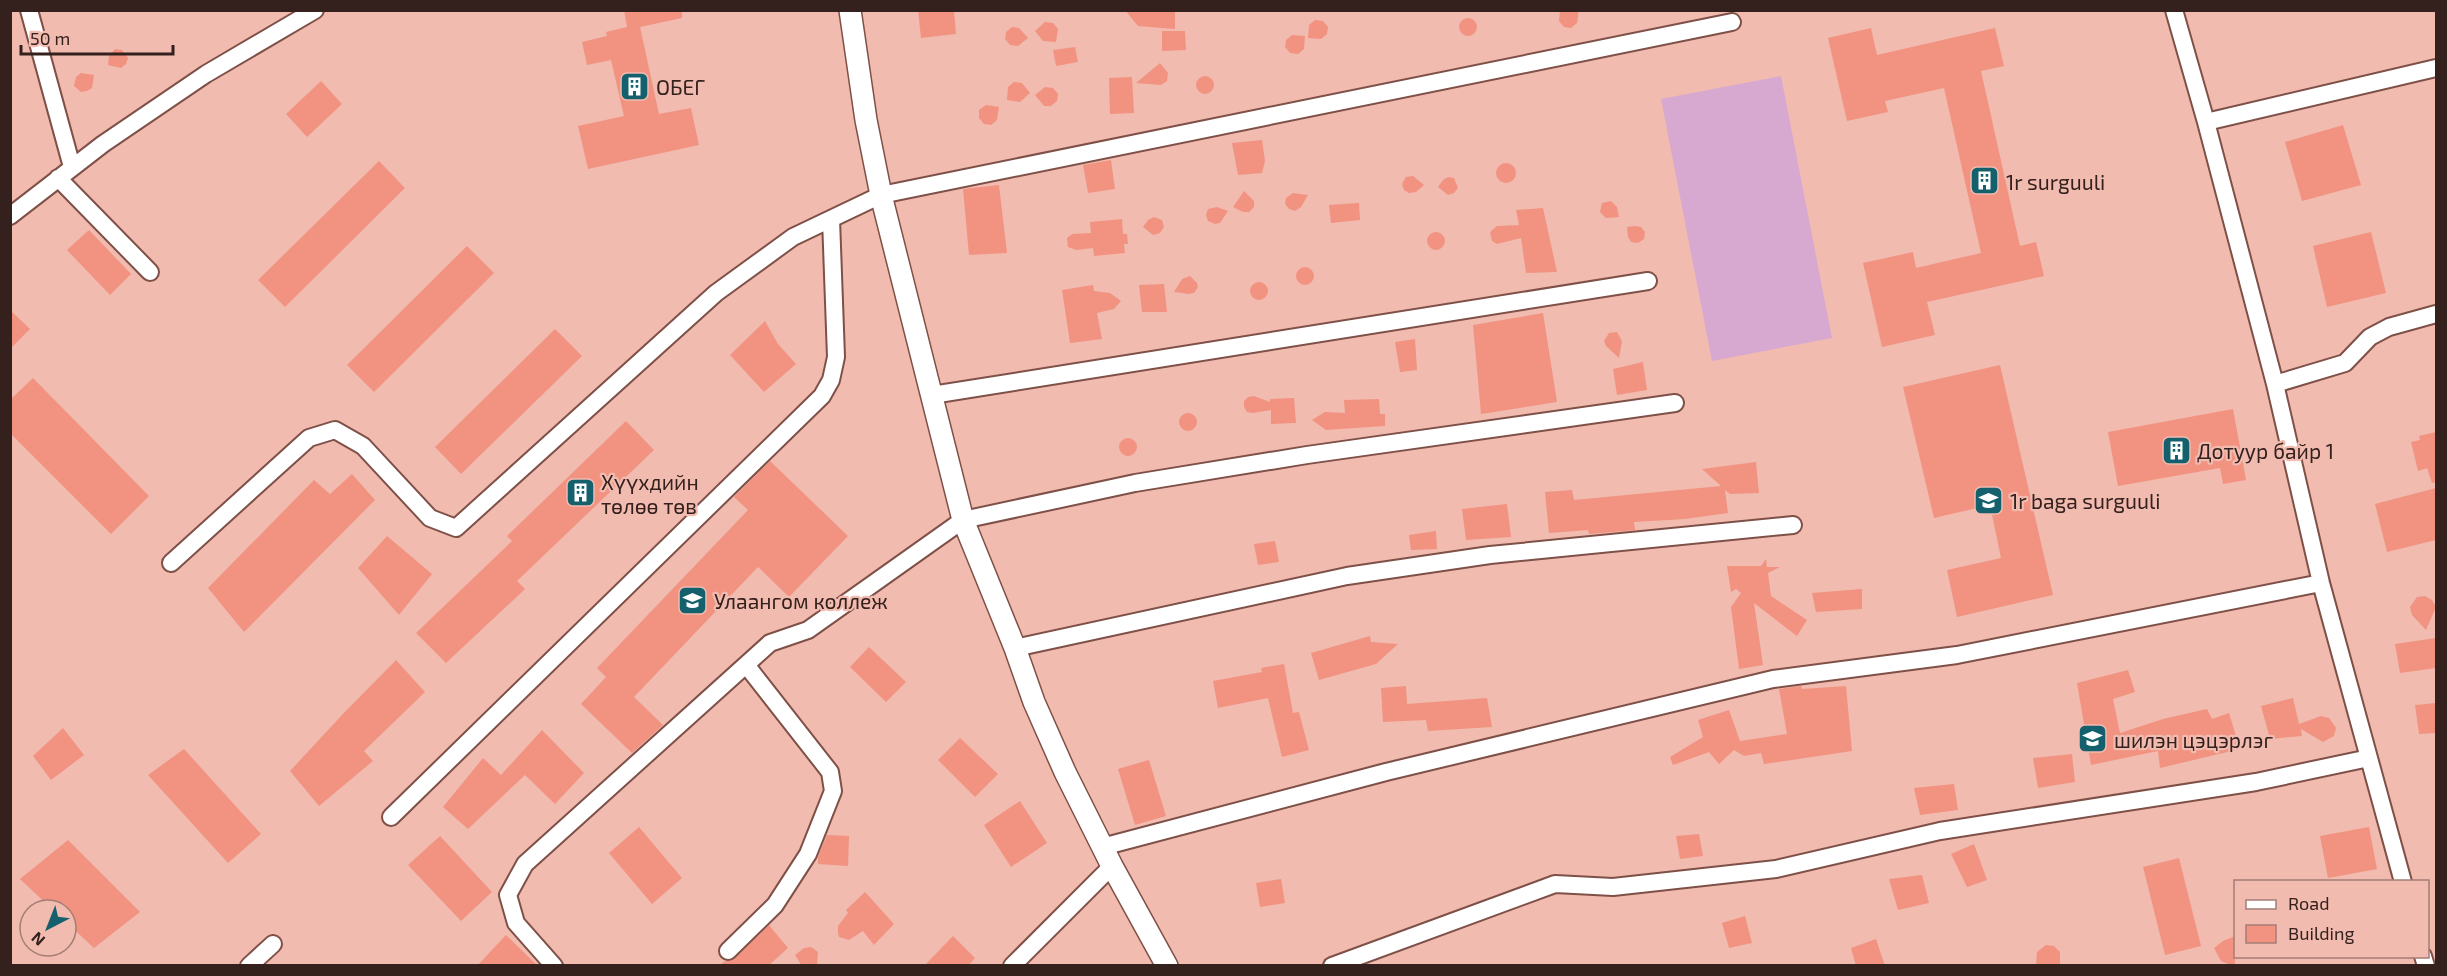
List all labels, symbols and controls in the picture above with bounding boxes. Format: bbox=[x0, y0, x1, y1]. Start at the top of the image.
scale bar bbox=[21, 18, 172, 56]
text: 50 m bbox=[30, 27, 70, 49]
building icon: ОБЕГ bbox=[619, 70, 651, 102]
place label: ОБЕГ bbox=[656, 74, 705, 99]
building icon: 1r surguuli bbox=[1969, 165, 2001, 197]
place label: 1r surguuli bbox=[2006, 169, 2105, 194]
building icon: Дотуур байр 1 bbox=[2160, 434, 2192, 466]
place label: Дотуур байр 1 bbox=[2197, 438, 2334, 464]
place label: Хүүхдийн төлөө төв bbox=[601, 469, 699, 518]
building icon: Хүүхдийн төлөө төв bbox=[564, 477, 596, 509]
school or university icon: 1r baga surguuli bbox=[1973, 484, 2005, 516]
place label: 1r baga surguuli bbox=[2010, 488, 2160, 513]
school or university icon: Улаангом коллеж bbox=[677, 584, 709, 616]
place label: Улаангом коллеж bbox=[714, 588, 888, 613]
school or university icon: шилэн цэцэрлэг bbox=[2077, 723, 2109, 755]
place label: шилэн цэцэрлэг bbox=[2114, 727, 2273, 752]
legend bbox=[2234, 880, 2429, 958]
text: Road bbox=[2288, 892, 2329, 914]
north arrow bbox=[18, 898, 78, 958]
text: Building bbox=[2288, 922, 2355, 944]
text: N bbox=[27, 929, 48, 950]

